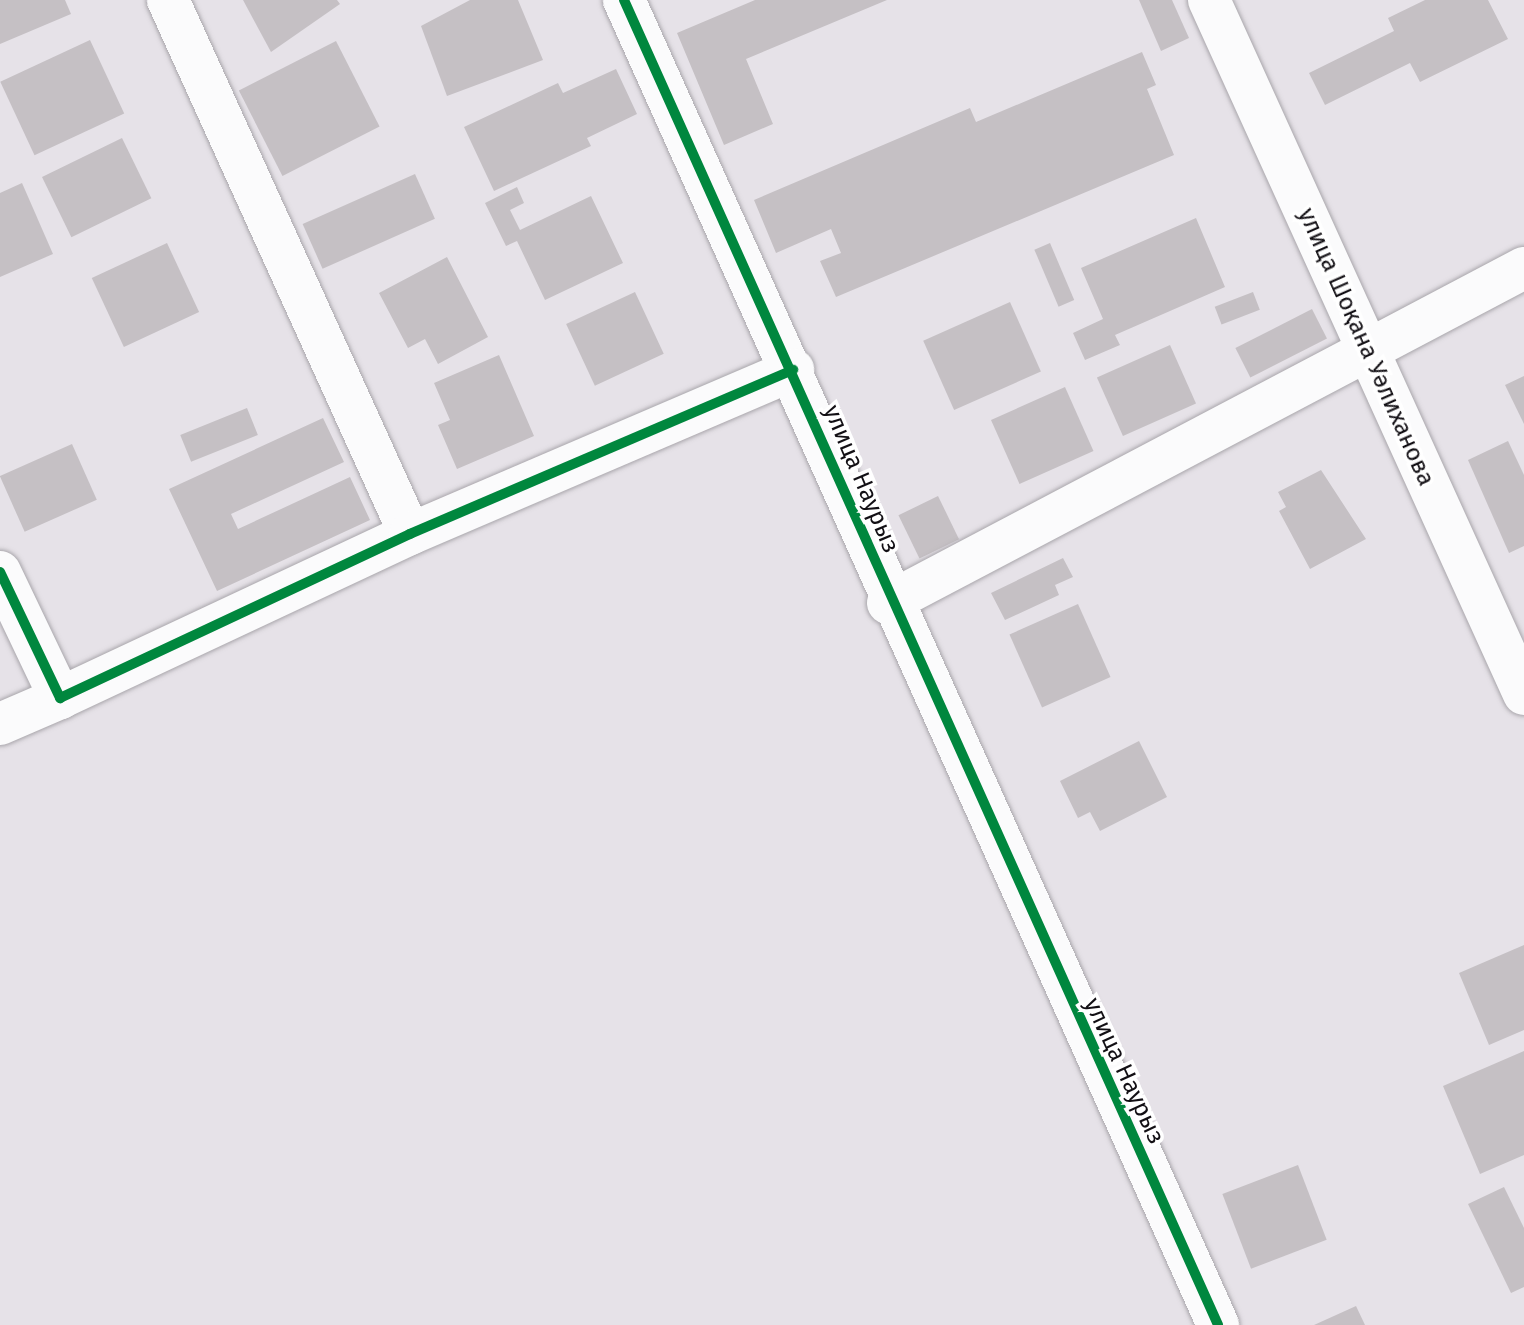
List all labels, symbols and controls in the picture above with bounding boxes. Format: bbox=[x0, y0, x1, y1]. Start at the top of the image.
street label: улица Шоқана Уәлиханова bbox=[1292, 204, 1440, 490]
street label: улица Наурыз bbox=[817, 401, 905, 557]
street label: улица Наурыз bbox=[1078, 993, 1170, 1149]

